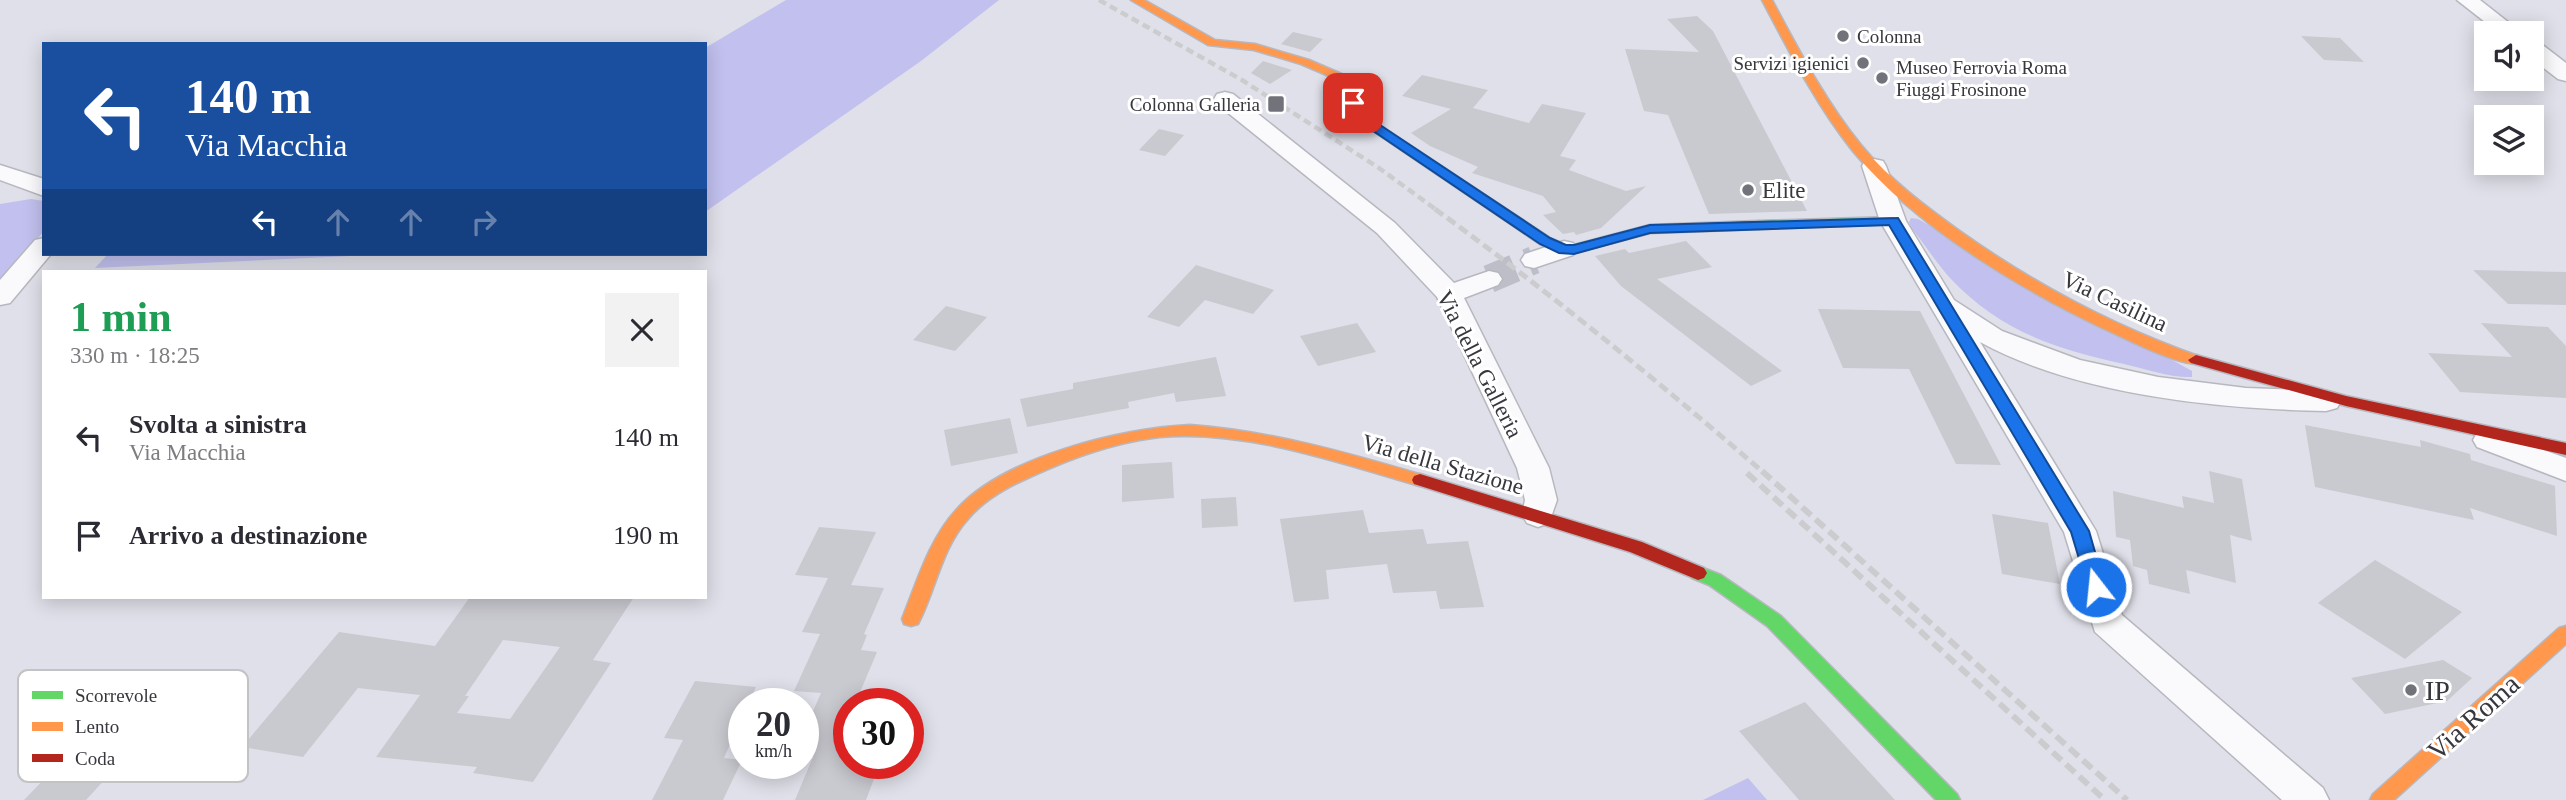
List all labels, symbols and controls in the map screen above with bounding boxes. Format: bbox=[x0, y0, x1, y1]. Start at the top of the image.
map controls bbox=[2474, 21, 2544, 175]
button: sound bbox=[2474, 21, 2544, 91]
place label: Colonna bbox=[1857, 26, 1922, 47]
marker: Colonna bbox=[1835, 28, 1851, 44]
place label: Servizi igienici bbox=[1733, 53, 1849, 74]
marker: Servizi igienici bbox=[1855, 55, 1871, 71]
place label: Museo Ferrovia Roma Fiuggi Frosinone bbox=[1896, 57, 2068, 100]
text: 140 m bbox=[185, 69, 312, 124]
icon: left bbox=[70, 70, 161, 161]
marker: Museo Ferrovia Roma Fiuggi Frosinone bbox=[1874, 70, 1890, 86]
pin bbox=[1323, 73, 1383, 133]
icon: arrive bbox=[1334, 84, 1372, 122]
place label: Colonna Galleria bbox=[1130, 94, 1261, 115]
marker: Colonna Galleria bbox=[1266, 94, 1286, 114]
button: layers bbox=[2474, 105, 2544, 175]
text: Via Macchia bbox=[185, 127, 347, 163]
place label: Elite bbox=[1762, 178, 1805, 203]
marker: Elite bbox=[1740, 182, 1756, 198]
icon: left bbox=[246, 203, 284, 241]
icon: ahead bbox=[319, 203, 357, 241]
icon: ahead bbox=[392, 203, 430, 241]
icon: right bbox=[465, 203, 503, 241]
street label: Via Casilina bbox=[2058, 266, 2171, 337]
street label: Via della Galleria bbox=[1432, 286, 1527, 442]
button: close bbox=[605, 293, 679, 367]
text: 1 min bbox=[70, 294, 172, 340]
text: 330 m · 18:25 bbox=[70, 343, 200, 368]
text: Svolta a sinistra bbox=[129, 410, 307, 439]
icon: left bbox=[70, 419, 108, 457]
text: 140 m bbox=[613, 423, 679, 452]
street label: Via della Stazione bbox=[1359, 429, 1527, 500]
text: Via Macchia bbox=[129, 440, 246, 465]
icon: arrive bbox=[70, 517, 108, 555]
text: Arrivo a destinazione bbox=[129, 521, 367, 550]
text: 190 m bbox=[613, 521, 679, 550]
position arrow bbox=[2059, 550, 2133, 624]
street label: Via Roma bbox=[2421, 668, 2526, 767]
legend bbox=[18, 670, 248, 782]
place label: IP bbox=[2425, 675, 2450, 706]
marker: IP bbox=[2403, 682, 2419, 698]
text: Scorrevole bbox=[75, 685, 157, 706]
speed limit sign: 30 bbox=[833, 688, 924, 779]
text: 20 bbox=[756, 705, 791, 744]
text: Lento bbox=[75, 716, 119, 737]
text: km/h bbox=[755, 741, 792, 761]
text: Coda bbox=[75, 748, 116, 769]

